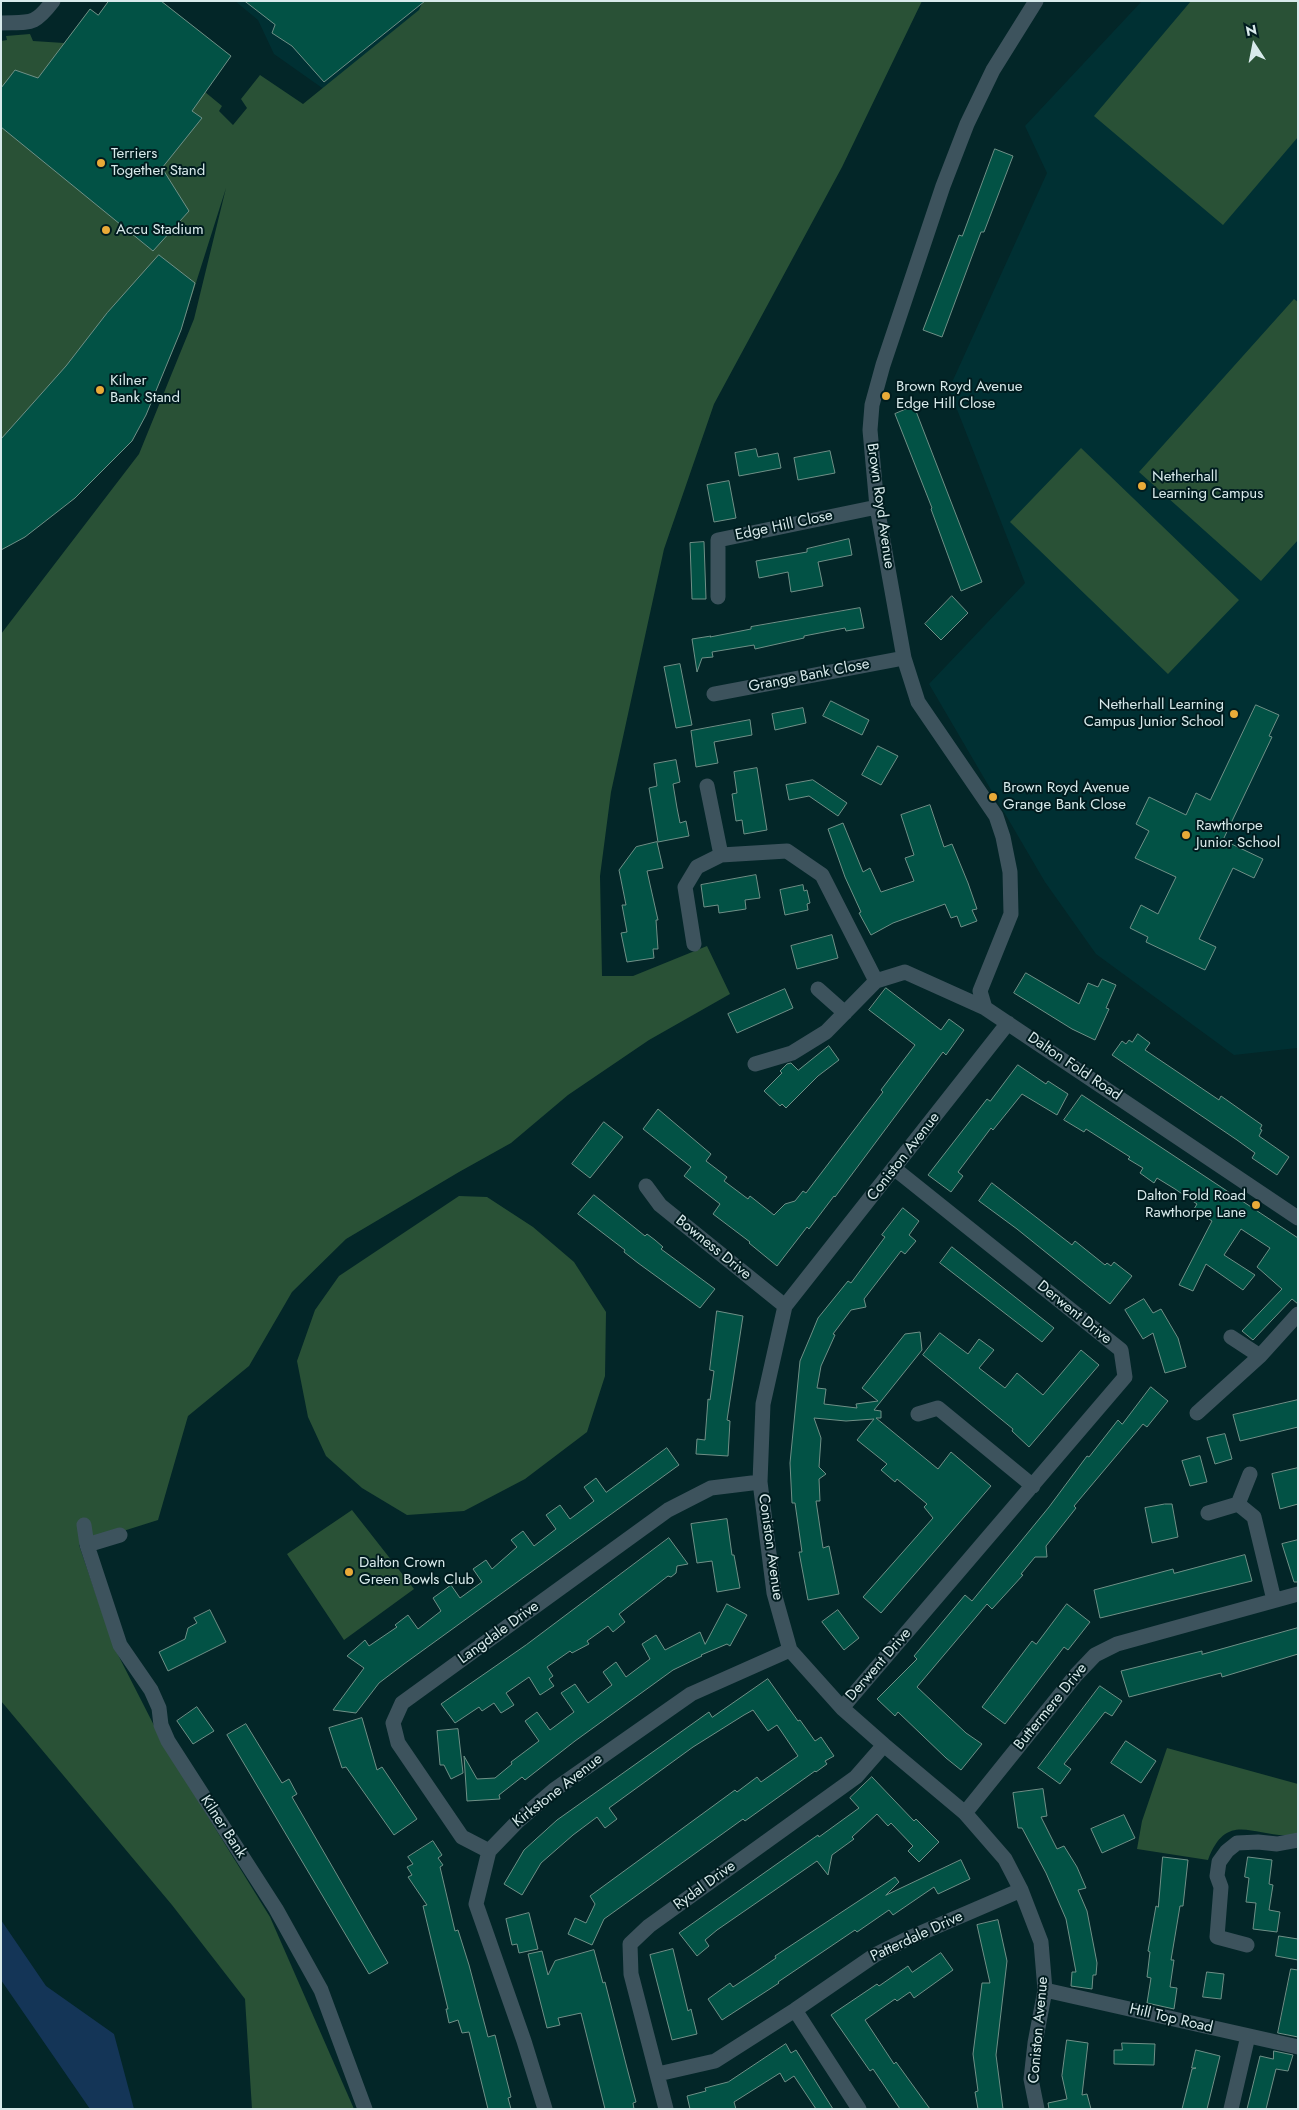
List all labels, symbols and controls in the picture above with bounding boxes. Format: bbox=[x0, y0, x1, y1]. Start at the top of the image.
text: N bbox=[1244, 19, 1259, 41]
north arrow bbox=[1229, 20, 1279, 70]
place label: Terriers Together Stand bbox=[111, 145, 205, 180]
marker: Terriers Together Stand bbox=[95, 157, 107, 169]
place label: Accu Stadium bbox=[116, 221, 204, 239]
marker: Accu Stadium bbox=[100, 224, 112, 236]
place label: Kilner Bank Stand bbox=[110, 372, 180, 407]
place label: Brown Royd Avenue Edge Hill Close bbox=[896, 378, 1023, 413]
marker: Kilner Bank Stand bbox=[94, 384, 106, 396]
marker: Brown Royd Avenue Edge Hill Close bbox=[880, 390, 892, 402]
street label: Brown Royd Avenue bbox=[862, 442, 898, 570]
place label: Netherhall Learning Campus bbox=[1152, 468, 1263, 503]
marker: Netherhall Learning Campus bbox=[1136, 480, 1148, 492]
street label: Edge Hill Close bbox=[734, 507, 834, 545]
street label: Grange Bank Close bbox=[747, 655, 871, 697]
place label: Netherhall Learning Campus Junior School bbox=[1084, 696, 1224, 731]
marker: Netherhall Learning Campus Junior School bbox=[1228, 708, 1240, 720]
place label: Brown Royd Avenue Grange Bank Close bbox=[1003, 779, 1130, 814]
marker: Brown Royd Avenue Grange Bank Close bbox=[987, 791, 999, 803]
place label: Rawthorpe Junior School bbox=[1196, 817, 1280, 852]
marker: Rawthorpe Junior School bbox=[1180, 829, 1192, 841]
street label: Dalton Fold Road bbox=[1024, 1029, 1124, 1105]
street label: Coniston Avenue bbox=[864, 1109, 944, 1205]
place label: Dalton Fold Road Rawthorpe Lane bbox=[1137, 1187, 1246, 1222]
marker: Dalton Fold Road Rawthorpe Lane bbox=[1250, 1199, 1262, 1211]
street label: Bowness Drive bbox=[672, 1212, 754, 1284]
street label: Derwent Drive bbox=[1033, 1278, 1115, 1348]
street label: Coniston Avenue bbox=[754, 1493, 786, 1601]
place label: Dalton Crown Green Bowls Club bbox=[359, 1554, 474, 1589]
marker: Dalton Crown Green Bowls Club bbox=[343, 1566, 355, 1578]
street label: Langdale Drive bbox=[455, 1598, 543, 1668]
street label: Derwent Drive bbox=[843, 1625, 915, 1705]
street label: Buttermere Drive bbox=[1011, 1660, 1091, 1754]
street label: Kirkstone Avenue bbox=[510, 1750, 606, 1832]
street label: Kilner Bank bbox=[196, 1792, 250, 1862]
street label: Rydal Drive bbox=[671, 1858, 739, 1914]
street label: Patterdale Drive bbox=[868, 1908, 966, 1966]
street label: Coniston Avenue bbox=[1025, 1976, 1053, 2084]
street label: Hill Top Road bbox=[1128, 2001, 1214, 2037]

